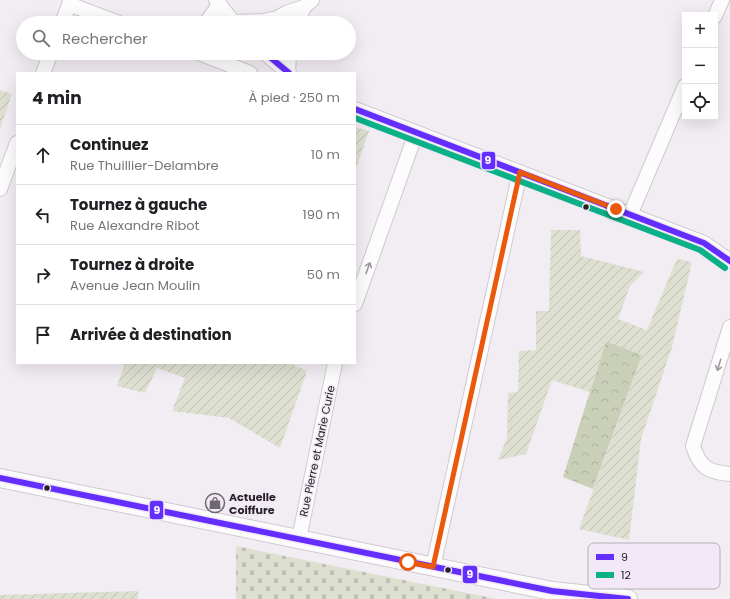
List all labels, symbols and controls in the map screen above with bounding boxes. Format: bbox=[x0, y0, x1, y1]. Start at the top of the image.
map controls bbox=[682, 12, 718, 120]
button: + bbox=[682, 12, 718, 48]
search box bbox=[16, 16, 356, 60]
icon: search bbox=[30, 27, 52, 49]
text: Rechercher bbox=[62, 28, 148, 49]
button: − bbox=[682, 48, 718, 84]
button: locate bbox=[682, 84, 718, 120]
text: 4 min bbox=[32, 86, 82, 110]
text: À pied · 250 m bbox=[249, 88, 340, 107]
text: Continuez bbox=[70, 134, 149, 155]
icon: ahead bbox=[32, 144, 54, 166]
text: 10 m bbox=[311, 145, 340, 164]
line badge: 9 bbox=[481, 151, 496, 170]
text: 9 bbox=[485, 152, 492, 168]
text: Rue Thuillier-Delambre bbox=[70, 156, 219, 175]
text: Tournez à gauche bbox=[70, 194, 207, 215]
route end bbox=[607, 200, 625, 218]
unlabelled marker bbox=[581, 202, 591, 212]
icon: left bbox=[32, 204, 54, 226]
text: 190 m bbox=[303, 205, 340, 224]
text: Rue Alexandre Ribot bbox=[70, 216, 199, 235]
text: Tournez à droite bbox=[70, 254, 194, 275]
one-way arrow bbox=[365, 262, 373, 274]
icon: right bbox=[32, 264, 54, 286]
text: 50 m bbox=[307, 265, 340, 284]
text: Avenue Jean Moulin bbox=[70, 276, 200, 295]
icon: arrive bbox=[32, 324, 54, 346]
text: Arrivée à destination bbox=[70, 324, 232, 345]
one-way arrow bbox=[714, 358, 722, 370]
street label: Rue Pierre et Marie Curie bbox=[295, 384, 339, 518]
unlabelled marker bbox=[42, 483, 52, 493]
place label: Actuelle Coiffure bbox=[229, 489, 276, 518]
shop icon: Actuelle Coiffure bbox=[204, 492, 226, 514]
line badge: 9 bbox=[149, 500, 164, 520]
text: 9 bbox=[154, 502, 161, 518]
legend bbox=[588, 543, 720, 589]
text: 9 bbox=[621, 549, 628, 565]
route start bbox=[399, 553, 417, 571]
unlabelled marker bbox=[443, 565, 453, 575]
line badge: 9 bbox=[462, 565, 478, 584]
text: 9 bbox=[467, 566, 474, 582]
text: 12 bbox=[621, 567, 631, 583]

